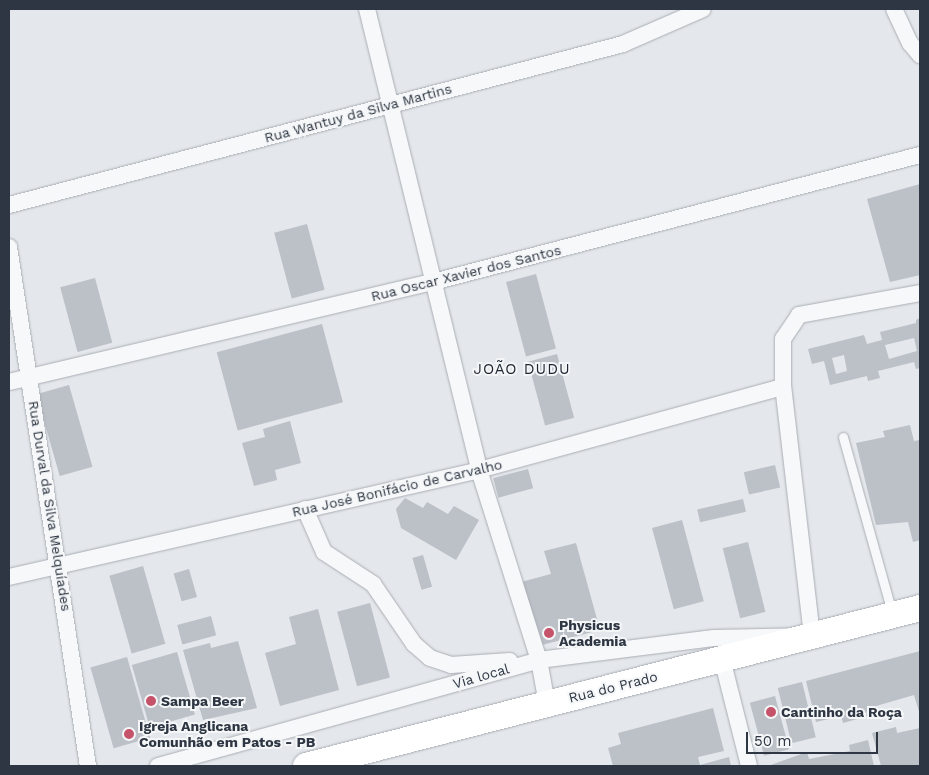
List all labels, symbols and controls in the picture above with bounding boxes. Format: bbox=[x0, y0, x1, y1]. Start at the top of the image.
street label: Rua Wantuy da Silva Martins bbox=[262, 80, 454, 146]
street label: Rua Oscar Xavier dos Santos bbox=[369, 241, 563, 305]
district label: JOÃO DUDU bbox=[472, 361, 572, 379]
street label: Rua Durval da Silva Melquíades bbox=[25, 399, 75, 613]
street label: Rua José Bonifácio de Carvalho bbox=[290, 456, 504, 520]
place label: Physicus Academia bbox=[559, 617, 627, 650]
marker: Physicus Academia bbox=[543, 627, 555, 639]
street label: Via local bbox=[451, 660, 511, 692]
street label: Rua do Prado bbox=[567, 668, 659, 706]
place label: Sampa Beer bbox=[161, 693, 244, 709]
marker: Sampa Beer bbox=[145, 695, 157, 707]
place label: Cantinho da Roça bbox=[781, 704, 902, 720]
marker: Cantinho da Roça bbox=[765, 706, 777, 718]
place label: Igreja Anglicana Comunhão em Patos - PB bbox=[139, 718, 315, 750]
scale bar bbox=[749, 722, 882, 754]
marker: Igreja Anglicana Comunhão em Patos - PB bbox=[123, 728, 135, 740]
text: 50 m bbox=[754, 732, 791, 750]

